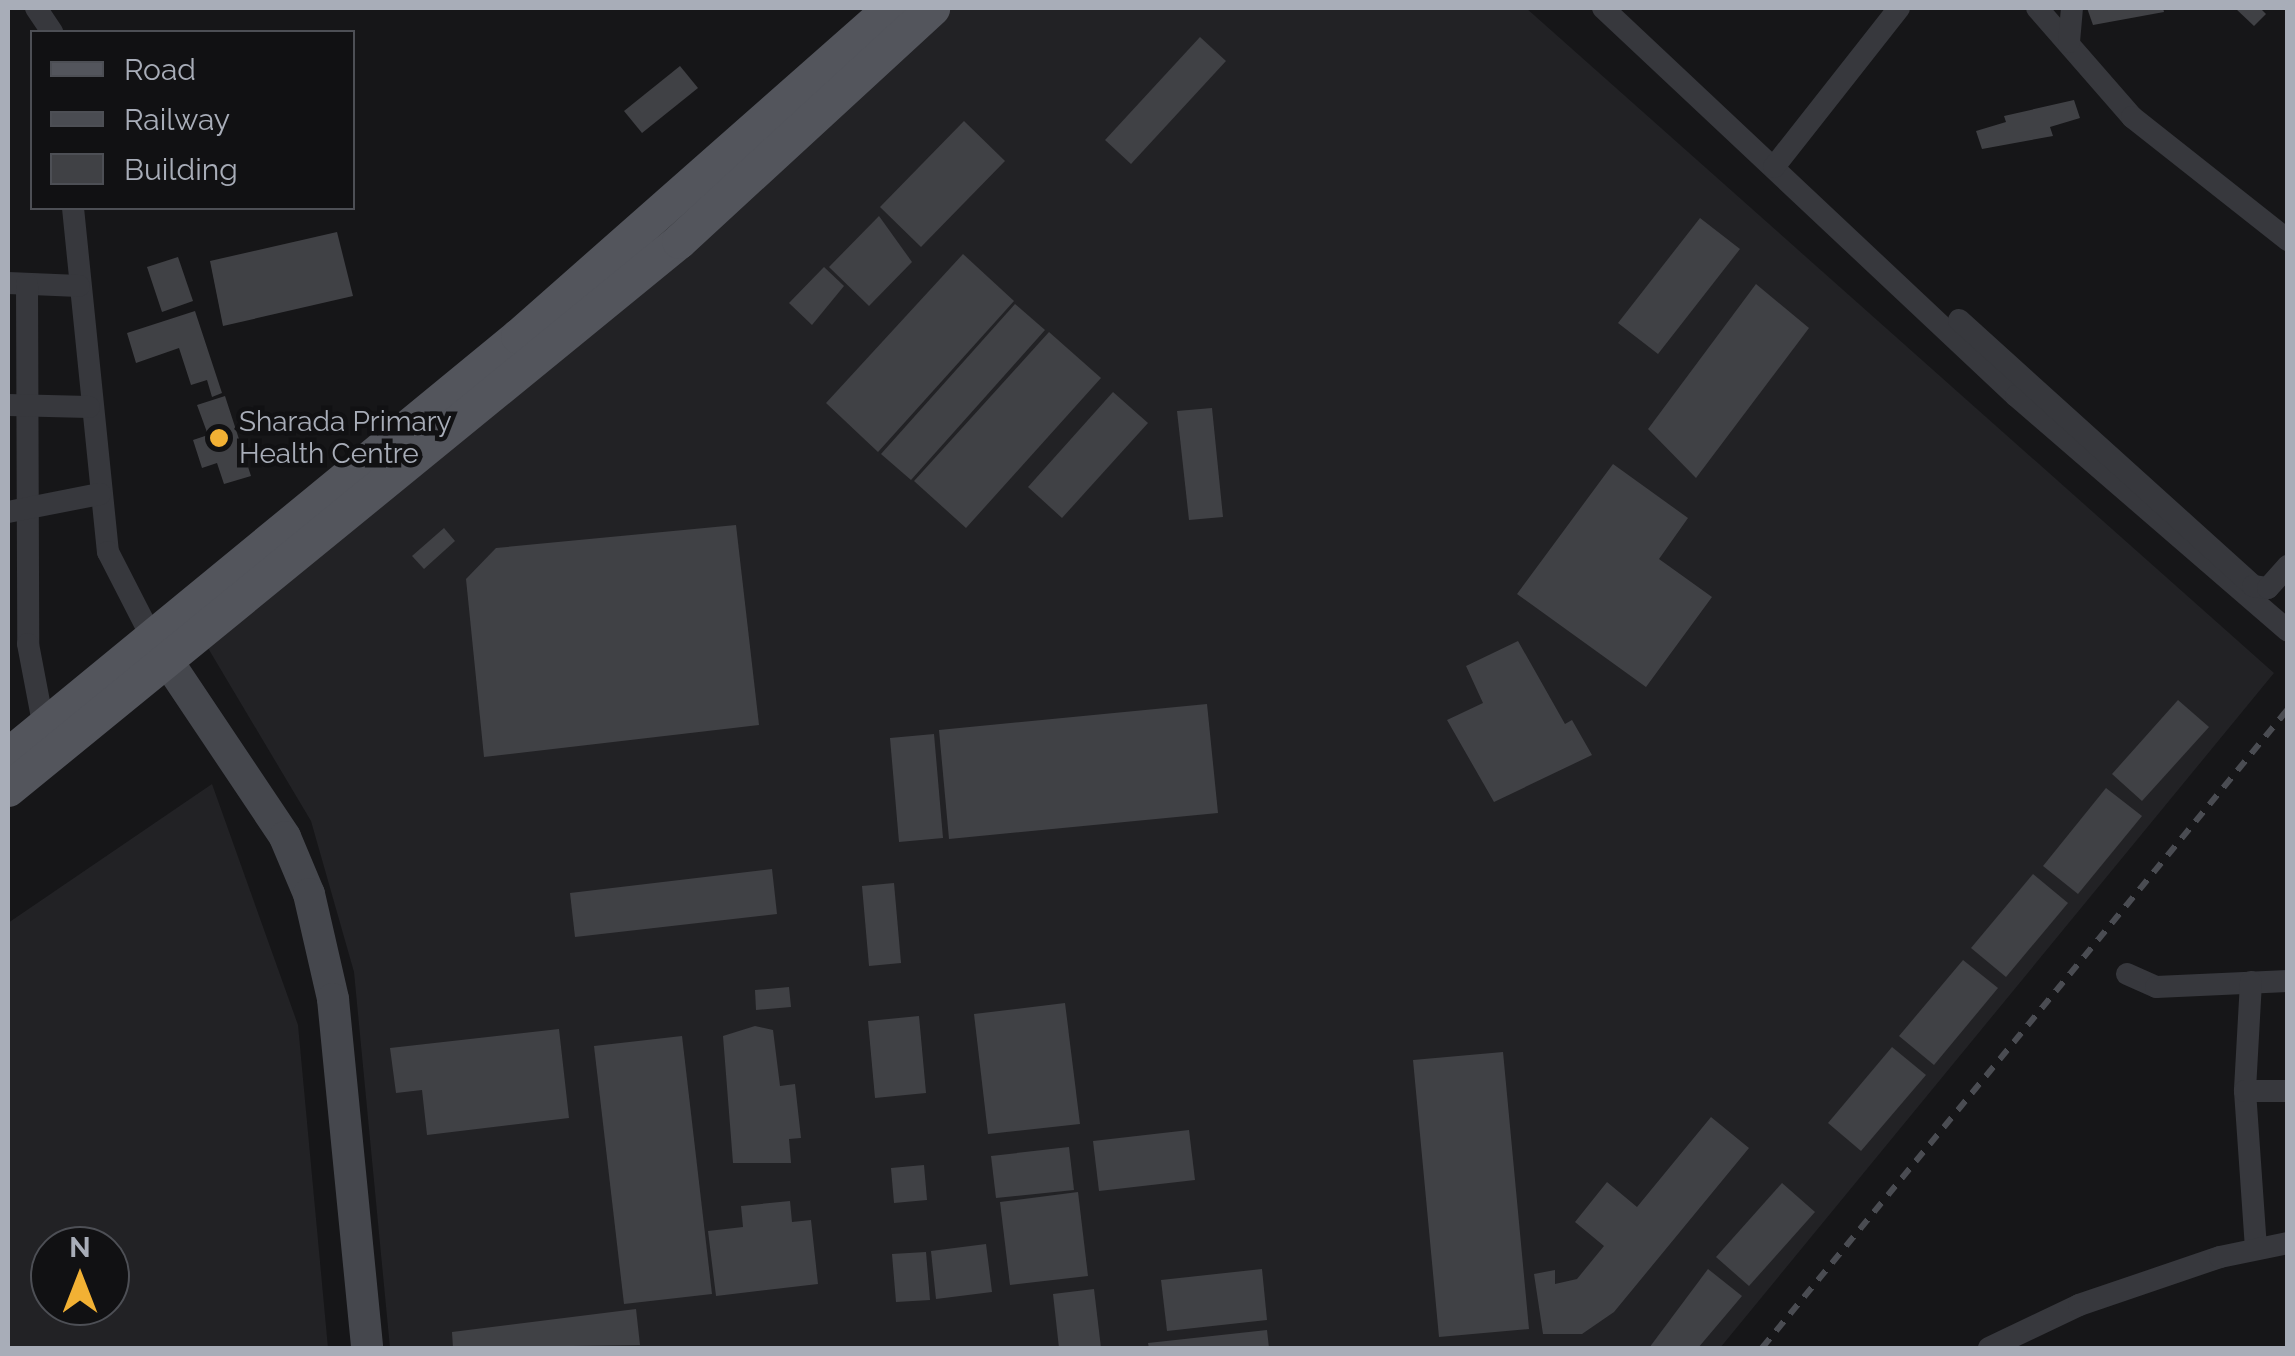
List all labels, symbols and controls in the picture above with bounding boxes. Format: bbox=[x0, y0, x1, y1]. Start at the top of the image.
legend bbox=[30, 30, 355, 210]
text: Road bbox=[124, 52, 196, 87]
text: Railway bbox=[124, 102, 230, 137]
text: Building bbox=[124, 152, 238, 187]
place label: Sharada Primary Health Centre bbox=[239, 405, 452, 471]
marker: Sharada Primary Health Centre bbox=[208, 427, 230, 449]
north arrow bbox=[30, 1226, 130, 1326]
text: N bbox=[69, 1231, 91, 1264]

